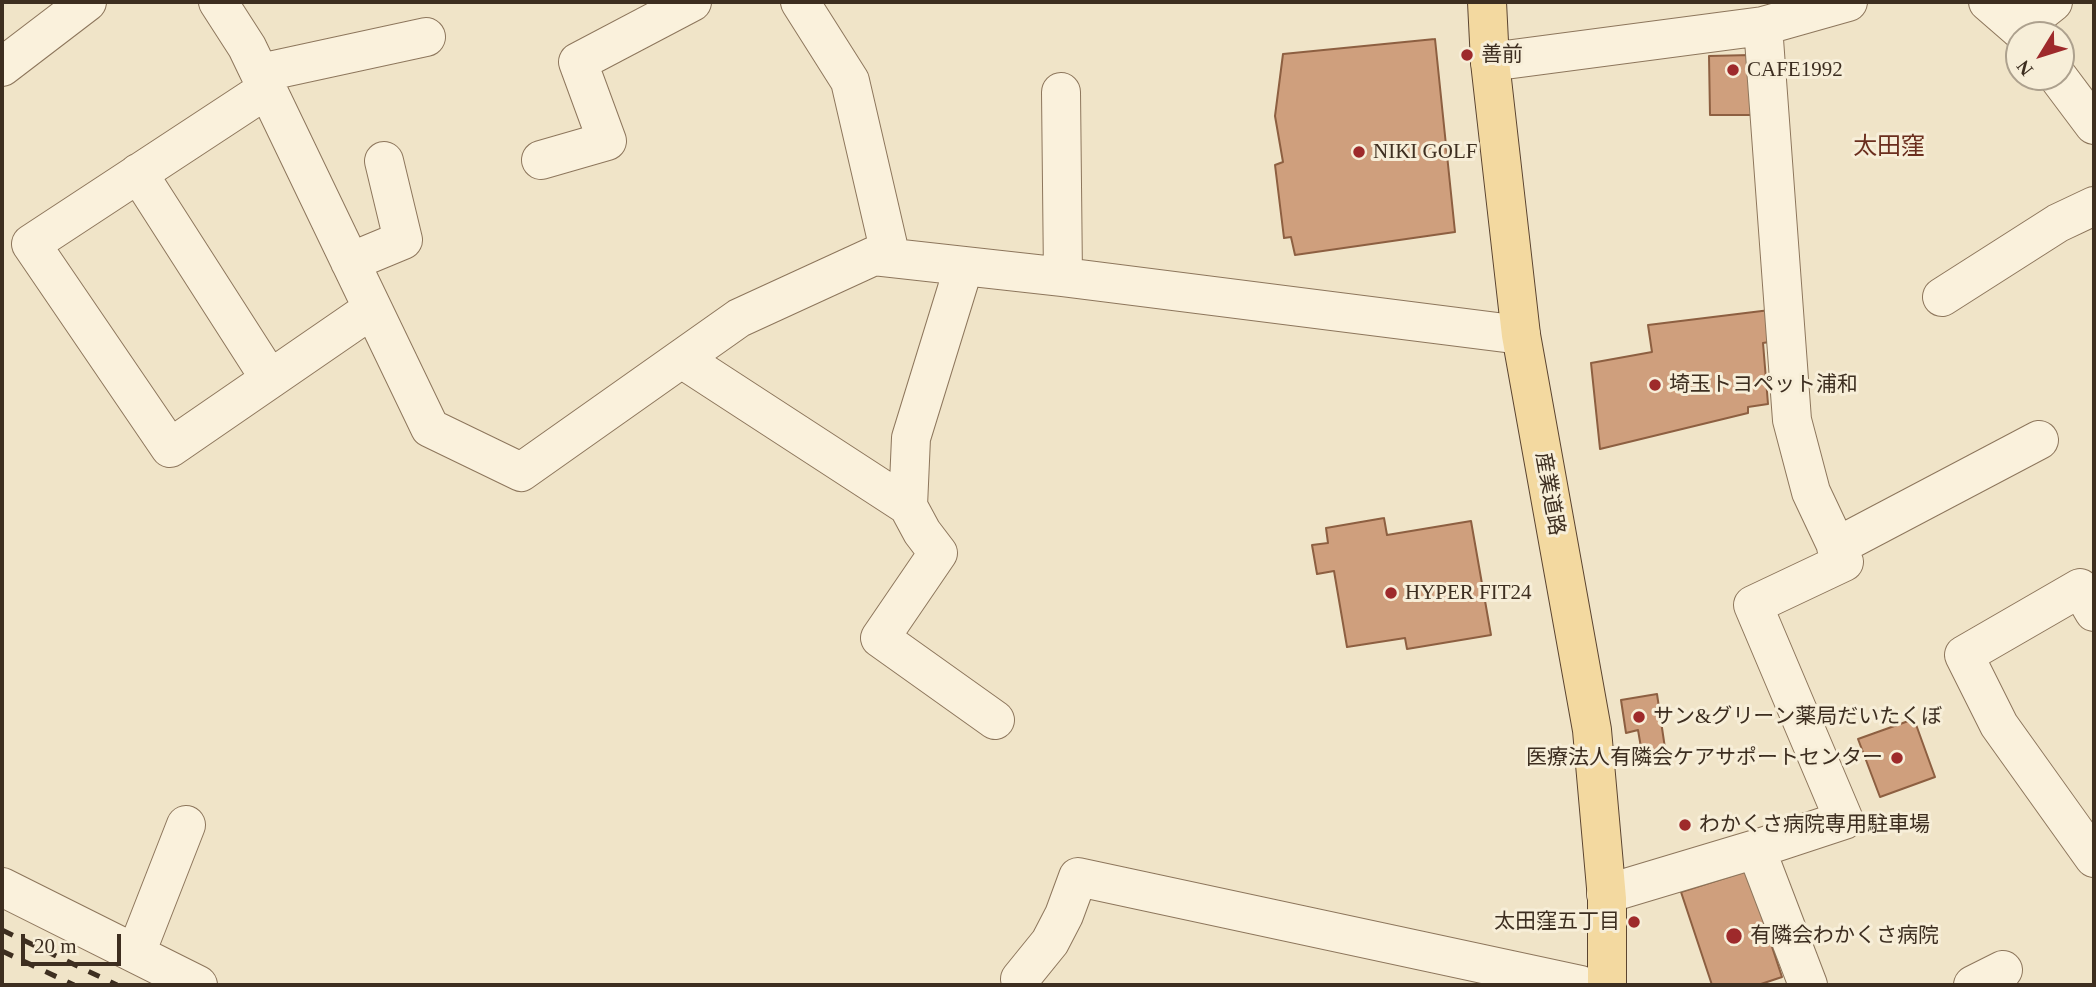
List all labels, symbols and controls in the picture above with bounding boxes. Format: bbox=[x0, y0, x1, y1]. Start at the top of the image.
north arrow bbox=[2005, 21, 2075, 91]
place label: 善前 bbox=[1481, 42, 1523, 68]
marker: 善前 bbox=[1459, 47, 1475, 63]
text: N bbox=[2012, 56, 2037, 80]
place label: CAFE1992 bbox=[1747, 57, 1843, 83]
marker: CAFE1992 bbox=[1725, 62, 1741, 78]
district label: 太田窪 bbox=[1853, 134, 1925, 162]
place label: NIKI GOLF bbox=[1373, 139, 1477, 165]
marker: NIKI GOLF bbox=[1351, 144, 1367, 160]
place label: 埼玉トヨペット浦和 bbox=[1669, 372, 1858, 398]
marker: 埼玉トヨペット浦和 bbox=[1647, 377, 1663, 393]
street label: 産業道路 bbox=[1529, 450, 1569, 538]
place label: HYPER FIT24 bbox=[1405, 580, 1532, 606]
marker: HYPER FIT24 bbox=[1383, 585, 1399, 601]
place label: サン&グリーン薬局だいたくぼ bbox=[1653, 704, 1942, 730]
marker: サン&グリーン薬局だいたくぼ bbox=[1631, 709, 1647, 725]
place label: 医療法人有隣会ケアサポートセンター bbox=[1526, 745, 1883, 771]
marker: 医療法人有隣会ケアサポートセンター bbox=[1889, 750, 1905, 766]
place label: わかくさ病院専用駐車場 bbox=[1699, 812, 1930, 838]
marker: わかくさ病院専用駐車場 bbox=[1677, 817, 1693, 833]
place label: 太田窪五丁目 bbox=[1494, 909, 1620, 935]
marker: 太田窪五丁目 bbox=[1626, 914, 1642, 930]
scale bar bbox=[24, 920, 124, 964]
place label: 有隣会わかくさ病院 bbox=[1750, 923, 1939, 949]
marker: 有隣会わかくさ病院 bbox=[1724, 926, 1744, 946]
text: 20 m bbox=[34, 934, 77, 958]

